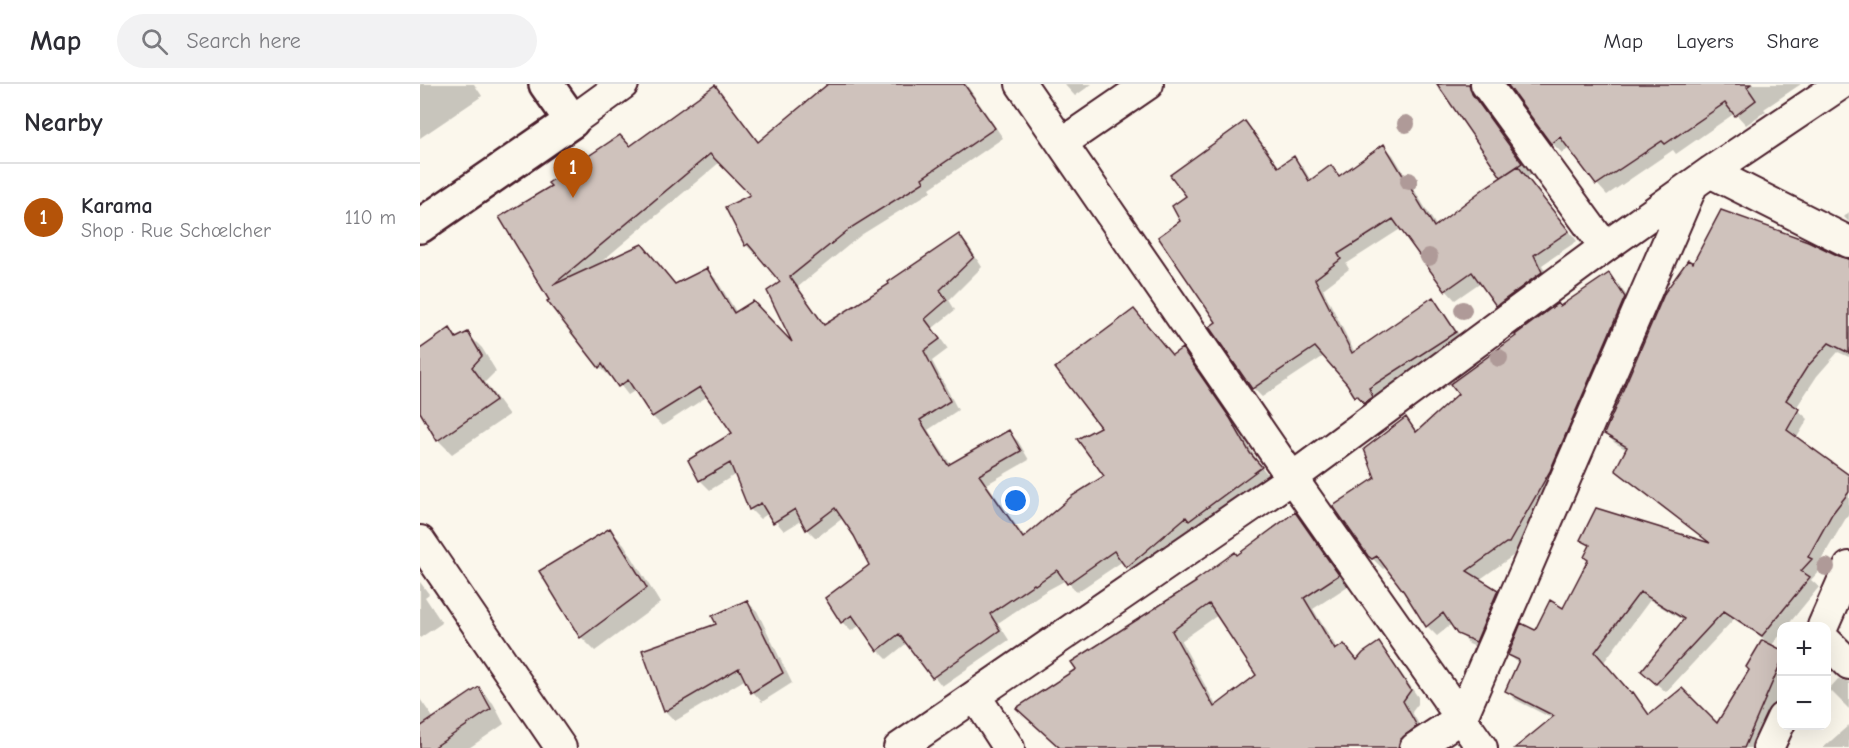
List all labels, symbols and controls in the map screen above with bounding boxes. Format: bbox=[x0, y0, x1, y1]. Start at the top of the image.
search box bbox=[117, 14, 537, 68]
text: Map bbox=[30, 25, 81, 57]
icon: search bbox=[138, 25, 171, 58]
text: Search here bbox=[186, 28, 301, 54]
text: Map bbox=[1604, 29, 1643, 53]
text: Layers bbox=[1676, 29, 1734, 53]
text: Share bbox=[1767, 29, 1819, 53]
text: Nearby bbox=[24, 108, 103, 138]
pin: 1 bbox=[554, 148, 592, 198]
text: Karama bbox=[81, 193, 153, 219]
text: 1 bbox=[40, 206, 47, 229]
text: 110 m bbox=[345, 206, 396, 229]
text: Shop · Rue Schœlcher bbox=[81, 219, 271, 242]
your location bbox=[1001, 486, 1030, 515]
map controls bbox=[1777, 622, 1831, 730]
button: + bbox=[1777, 622, 1831, 676]
button: − bbox=[1777, 676, 1831, 730]

